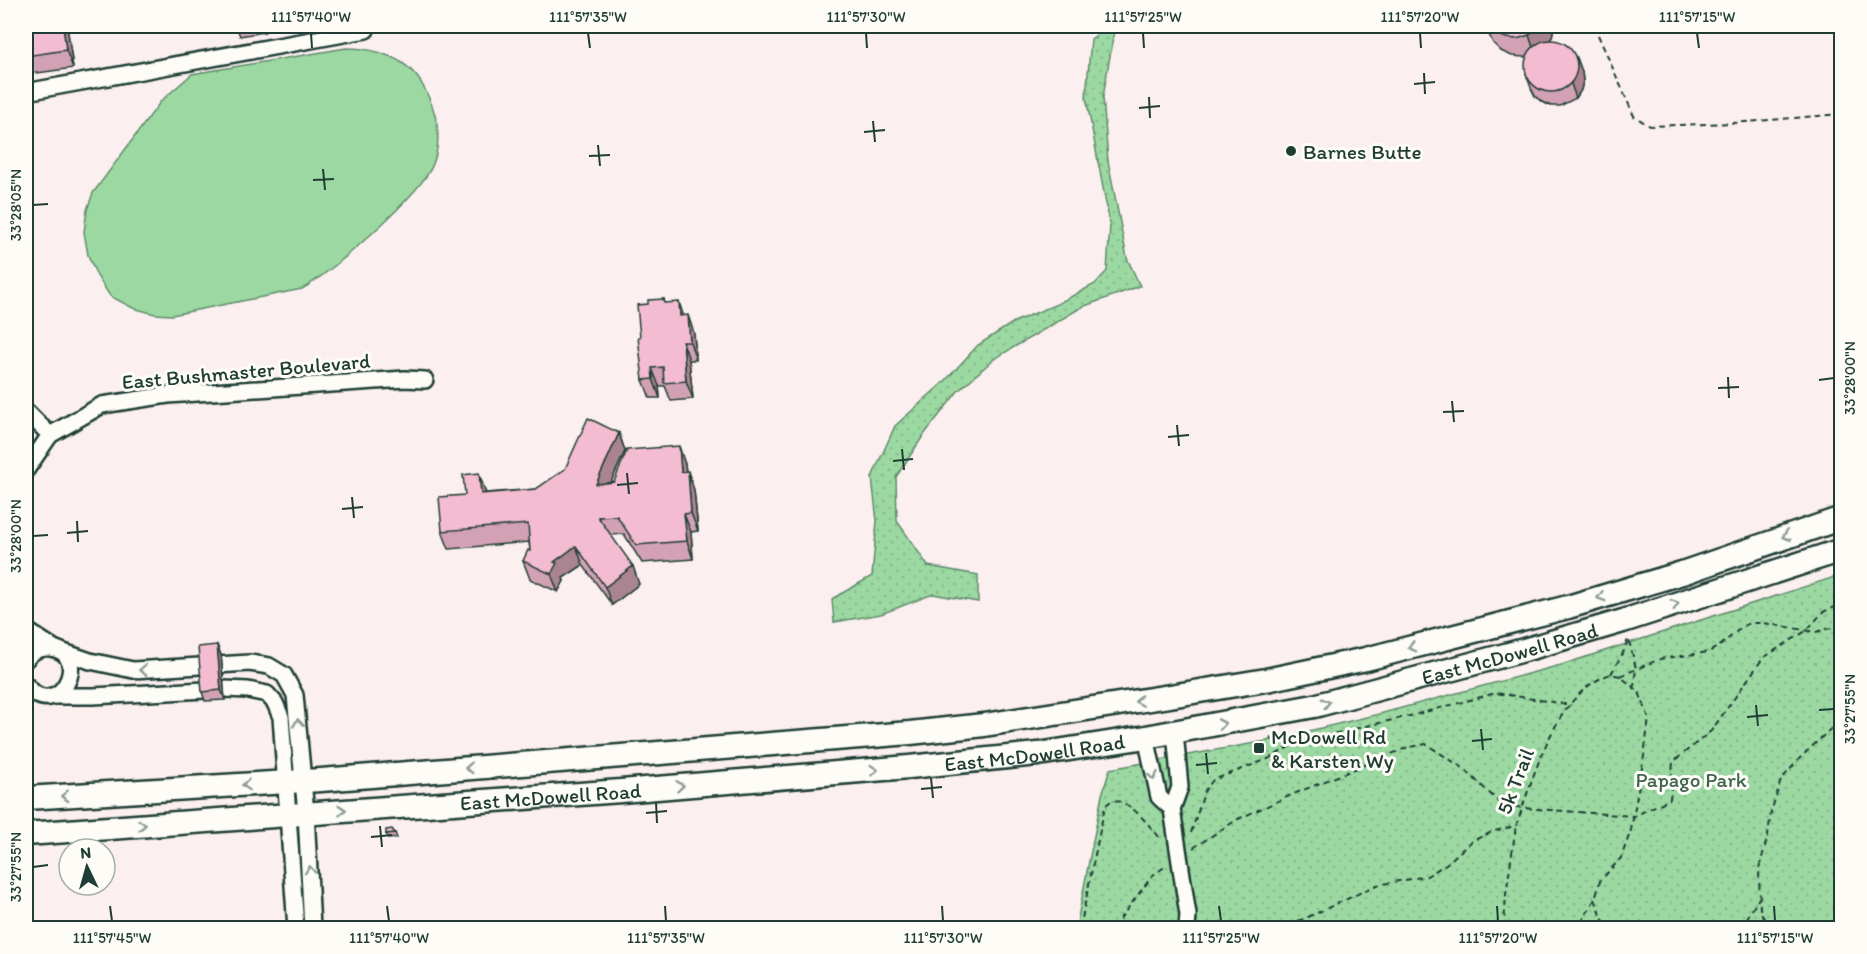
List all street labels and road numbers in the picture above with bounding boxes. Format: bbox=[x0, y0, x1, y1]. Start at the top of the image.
street label: East Bushmaster Boulevard bbox=[121, 348, 372, 394]
street label: East McDowell Road bbox=[1419, 616, 1601, 689]
street label: East McDowell Road bbox=[943, 728, 1127, 776]
street label: 5k Trail bbox=[1491, 744, 1539, 817]
street label: East McDowell Road bbox=[459, 777, 643, 815]

